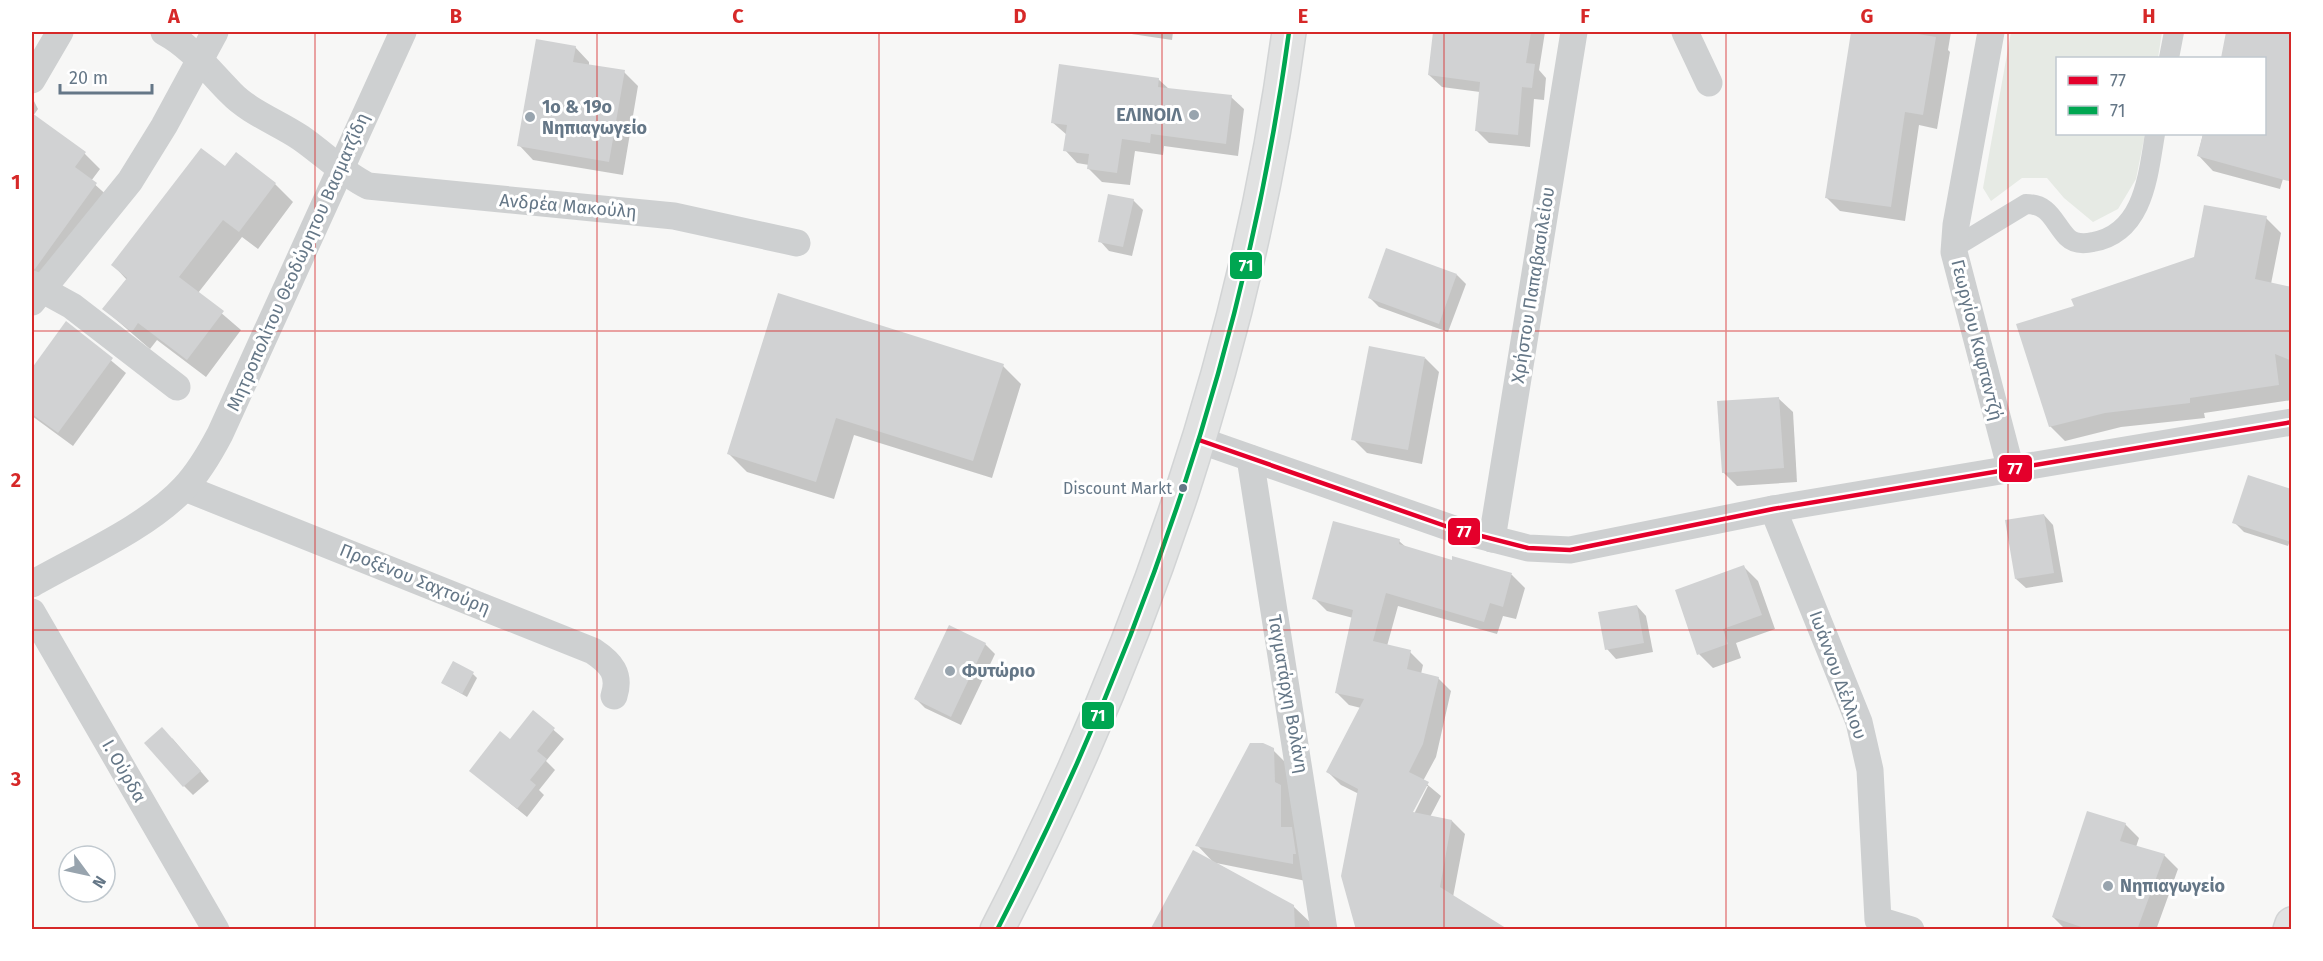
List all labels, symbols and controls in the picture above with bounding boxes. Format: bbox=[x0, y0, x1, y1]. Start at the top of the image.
text: A bbox=[167, 4, 181, 28]
text: B bbox=[450, 4, 462, 28]
text: C bbox=[732, 4, 744, 28]
text: D bbox=[1013, 4, 1027, 28]
text: E bbox=[1298, 4, 1308, 28]
text: F bbox=[1580, 4, 1590, 28]
text: G bbox=[1861, 4, 1873, 28]
text: H bbox=[2142, 4, 2156, 28]
scale bar bbox=[60, 57, 152, 95]
legend bbox=[2056, 57, 2266, 135]
text: 20 m bbox=[69, 67, 108, 89]
text: 77 bbox=[2110, 70, 2126, 92]
place label: 1ο & 19ο Νηπιαγωγείο bbox=[542, 96, 647, 139]
text: 71 bbox=[2110, 100, 2125, 122]
place label: ΕΛΙΝΟΙΛ bbox=[1116, 104, 1182, 126]
marker: ΕΛΙΝΟΙΛ bbox=[1187, 108, 1201, 122]
street label: Μητροπολίτου Θεοδώρητου Βασματζίδη bbox=[222, 109, 374, 415]
marker: 1ο & 19ο Νηπιαγωγείο bbox=[523, 110, 537, 124]
text: 1 bbox=[11, 170, 21, 194]
street label: Χρήστου Παπαβασιλείου bbox=[1507, 185, 1559, 385]
street label: Ανδρέα Μακούλη bbox=[499, 189, 637, 223]
line badge: 71 bbox=[1229, 251, 1263, 280]
text: 71 bbox=[1239, 256, 1253, 275]
street label: Γεωργίου Καφταντζή bbox=[1946, 257, 2008, 423]
line badge: 77 bbox=[1998, 454, 2033, 483]
text: 77 bbox=[2008, 459, 2023, 478]
text: 2 bbox=[11, 468, 21, 492]
place label: Discount Markt bbox=[1063, 479, 1172, 498]
marker: Discount Markt bbox=[1177, 482, 1189, 494]
line badge: 77 bbox=[1447, 517, 1481, 546]
text: 77 bbox=[1457, 522, 1472, 541]
street label: Προξένου Σαχτούρη bbox=[336, 539, 494, 619]
street label: Ιωάννου Δέλλιου bbox=[1805, 608, 1871, 742]
street label: Ταγματάρχη Βολάνη bbox=[1263, 613, 1313, 775]
place label: Φυτώριο bbox=[962, 660, 1035, 682]
marker: Φυτώριο bbox=[943, 664, 957, 678]
line badge: 71 bbox=[1081, 701, 1115, 730]
text: 71 bbox=[1091, 706, 1105, 725]
street label: Ι. Ούρδα bbox=[97, 736, 151, 806]
text: 3 bbox=[10, 767, 21, 791]
north arrow bbox=[57, 844, 117, 904]
text: N bbox=[88, 872, 110, 892]
place label: Νηπιαγωγείο bbox=[2120, 875, 2225, 897]
marker: Νηπιαγωγείο bbox=[2101, 879, 2115, 893]

